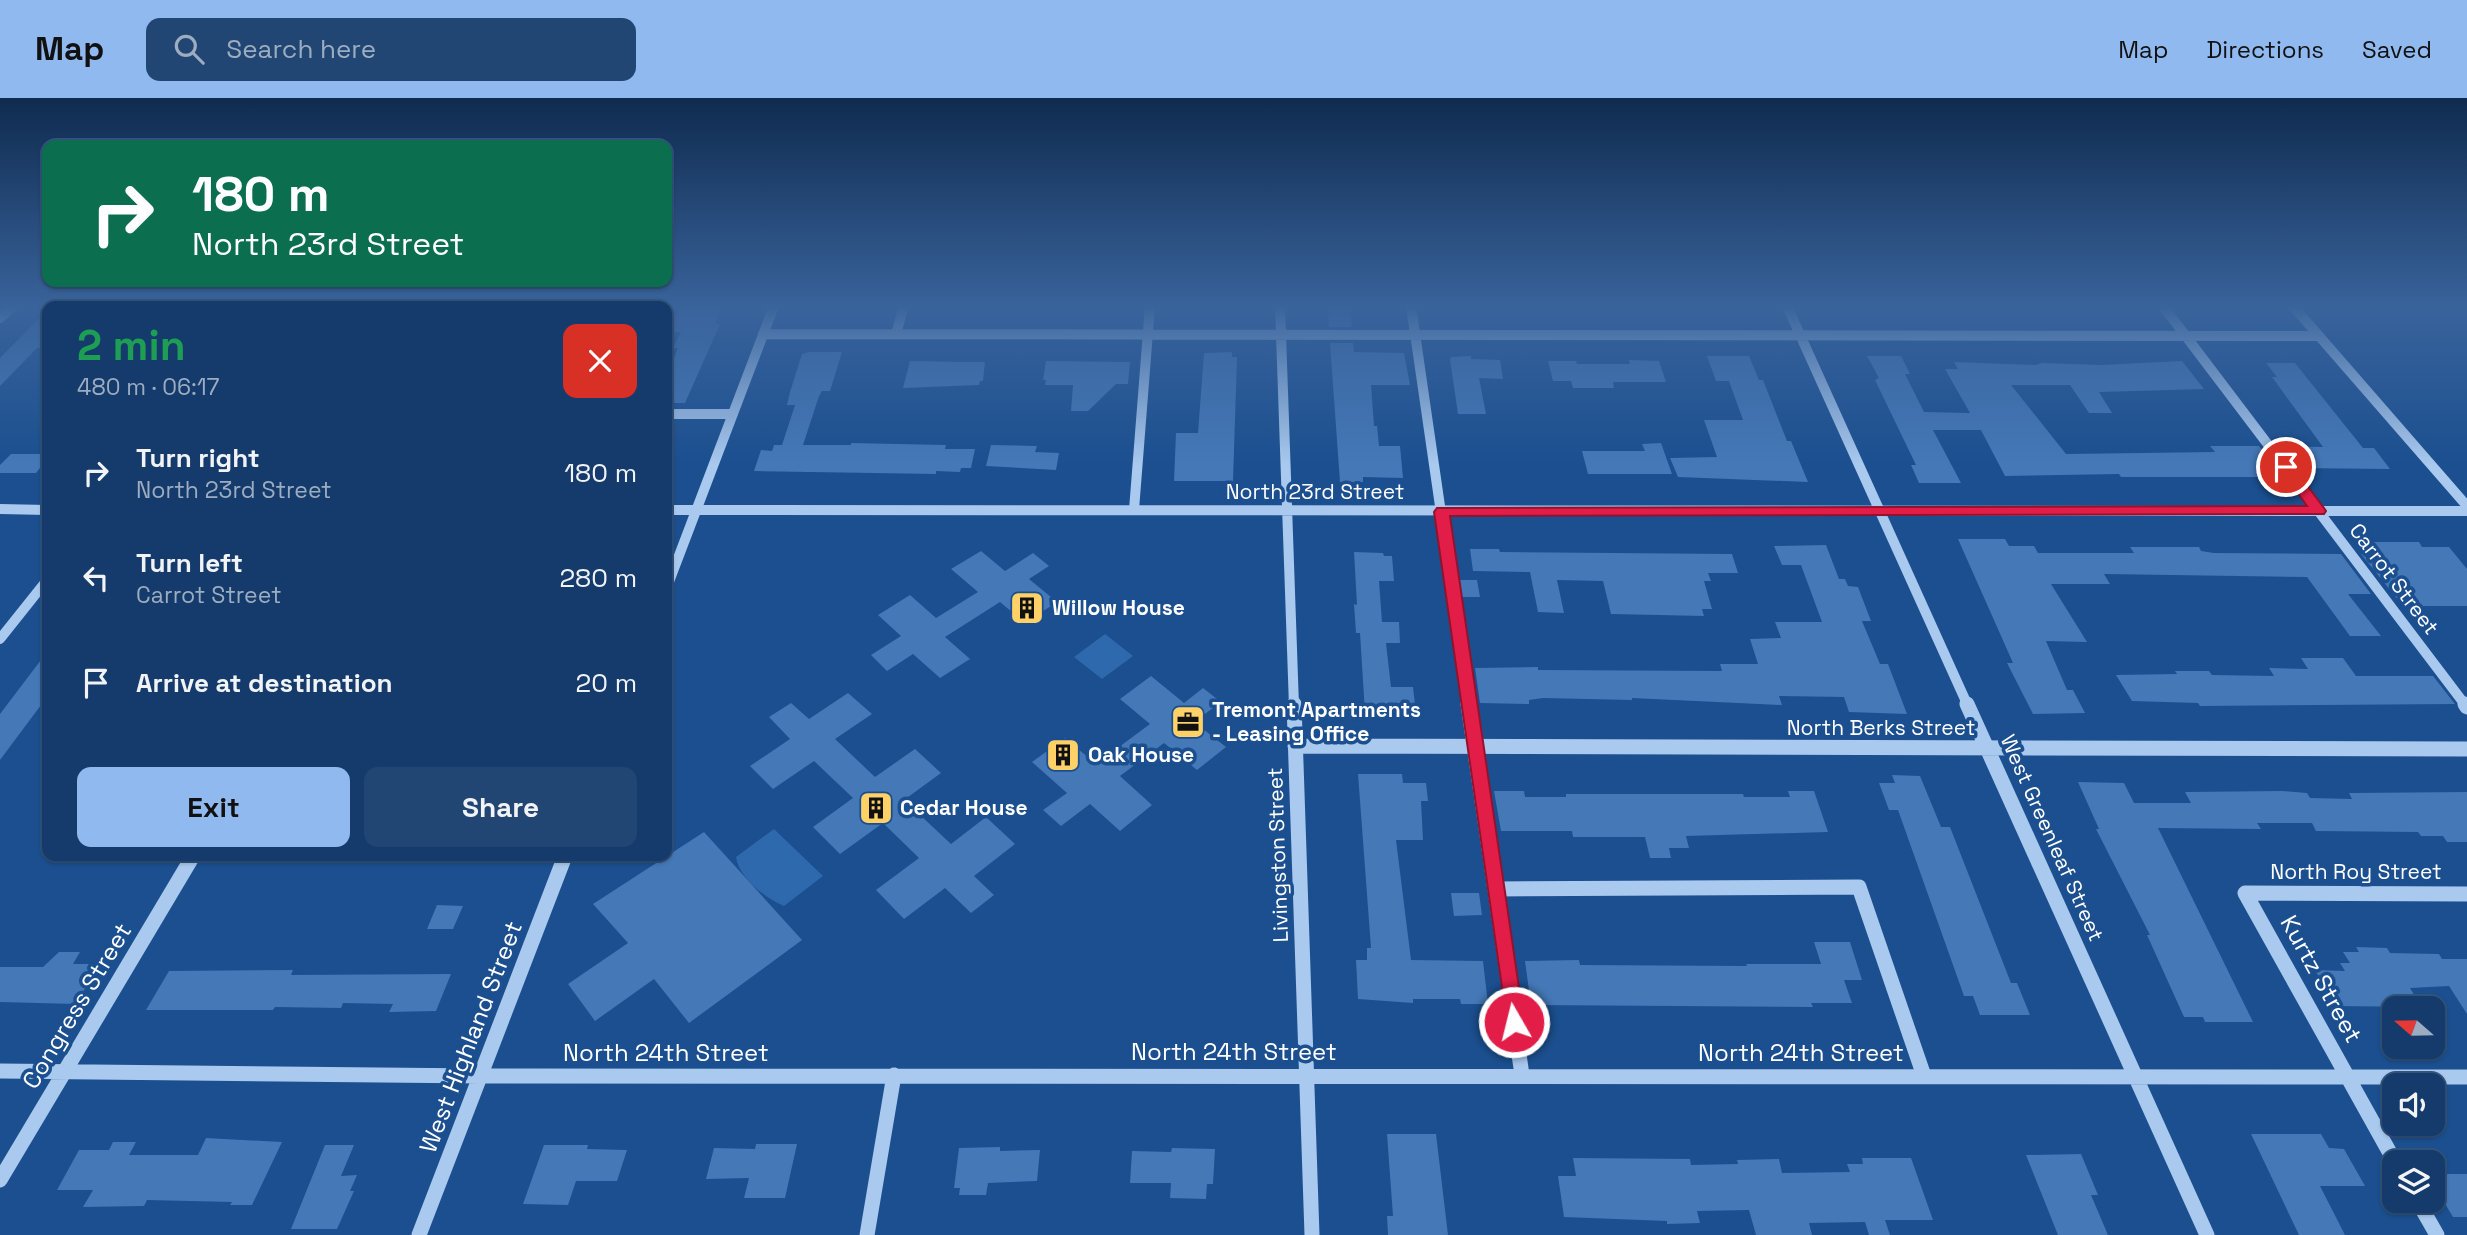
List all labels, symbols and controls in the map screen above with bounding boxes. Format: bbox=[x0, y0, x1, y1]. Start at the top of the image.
search box bbox=[146, 18, 636, 81]
text: Map bbox=[35, 28, 104, 70]
icon: search bbox=[170, 30, 208, 68]
text: Search here bbox=[226, 32, 376, 66]
text: Map bbox=[2118, 34, 2168, 65]
text: Directions bbox=[2206, 34, 2324, 65]
text: Saved bbox=[2362, 34, 2432, 65]
text: 180 m bbox=[192, 163, 330, 225]
icon: right bbox=[77, 168, 168, 259]
text: North 23rd Street bbox=[192, 224, 464, 264]
text: 2 min bbox=[77, 319, 186, 372]
button: close bbox=[563, 324, 637, 398]
text: 480 m · 06:17 bbox=[77, 372, 220, 402]
pin bbox=[2256, 437, 2316, 497]
text: Turn right bbox=[136, 441, 260, 475]
icon: arrive bbox=[2267, 448, 2305, 486]
icon: right bbox=[77, 454, 115, 492]
text: 180 m bbox=[564, 456, 637, 490]
text: North 23rd Street bbox=[136, 475, 332, 505]
street label: North 23rd Street bbox=[1226, 478, 1404, 505]
street label: Carrot Street bbox=[2344, 518, 2445, 640]
text: Turn left bbox=[136, 546, 243, 580]
icon: left bbox=[77, 559, 115, 597]
text: 280 m bbox=[559, 561, 637, 595]
text: Carrot Street bbox=[136, 580, 281, 610]
building icon: Willow House bbox=[1008, 589, 1046, 627]
place label: Willow House bbox=[1052, 594, 1185, 621]
icon: arrive bbox=[77, 664, 115, 702]
text: Arrive at destination bbox=[136, 666, 393, 700]
text: 20 m bbox=[576, 666, 637, 700]
place label: Tremont Apartments - Leasing Office bbox=[1212, 696, 1421, 747]
office icon: Tremont Apartments - Leasing Office bbox=[1169, 703, 1207, 741]
street label: North Berks Street bbox=[1787, 714, 1975, 741]
street label: West Greenleaf Street bbox=[1995, 730, 2110, 945]
building icon: Oak House bbox=[1044, 736, 1082, 774]
place label: Oak House bbox=[1088, 741, 1194, 768]
button: Exit bbox=[77, 767, 350, 847]
button: Share bbox=[364, 767, 637, 847]
street label: Livingston Street bbox=[1261, 767, 1294, 943]
building icon: Cedar House bbox=[857, 789, 895, 827]
place label: Cedar House bbox=[900, 794, 1028, 821]
street label: North Roy Street bbox=[2270, 858, 2442, 885]
street label: Kurtz Street bbox=[2274, 909, 2369, 1048]
street label: Congress Street bbox=[15, 917, 138, 1094]
street label: West Highland Street bbox=[412, 917, 529, 1157]
position arrow bbox=[1477, 985, 1551, 1059]
north arrow bbox=[2382, 996, 2445, 1059]
map controls bbox=[2382, 996, 2445, 1213]
street label: North 24th Street bbox=[1131, 1036, 1337, 1067]
street label: North 24th Street bbox=[563, 1037, 769, 1068]
street label: North 24th Street bbox=[1698, 1037, 1904, 1068]
button: sound bbox=[2382, 1073, 2445, 1136]
button: layers bbox=[2382, 1150, 2445, 1213]

